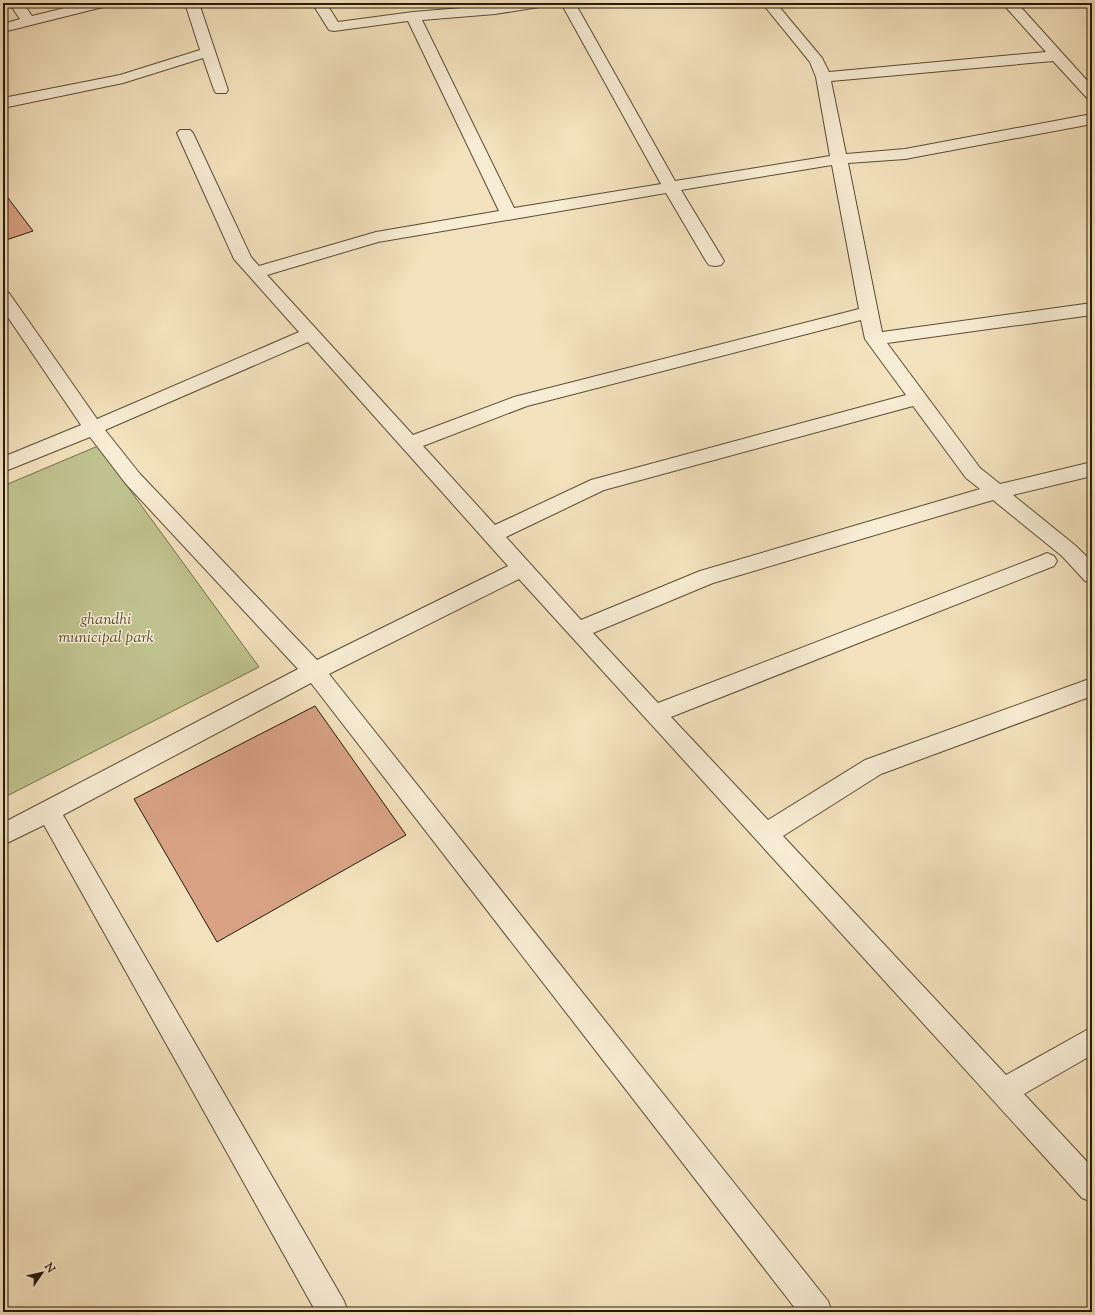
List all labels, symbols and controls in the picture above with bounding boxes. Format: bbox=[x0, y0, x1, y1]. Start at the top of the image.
park label: ghandhi municipal park bbox=[58, 609, 154, 650]
north arrow bbox=[22, 1253, 62, 1293]
text: N bbox=[40, 1259, 59, 1276]

